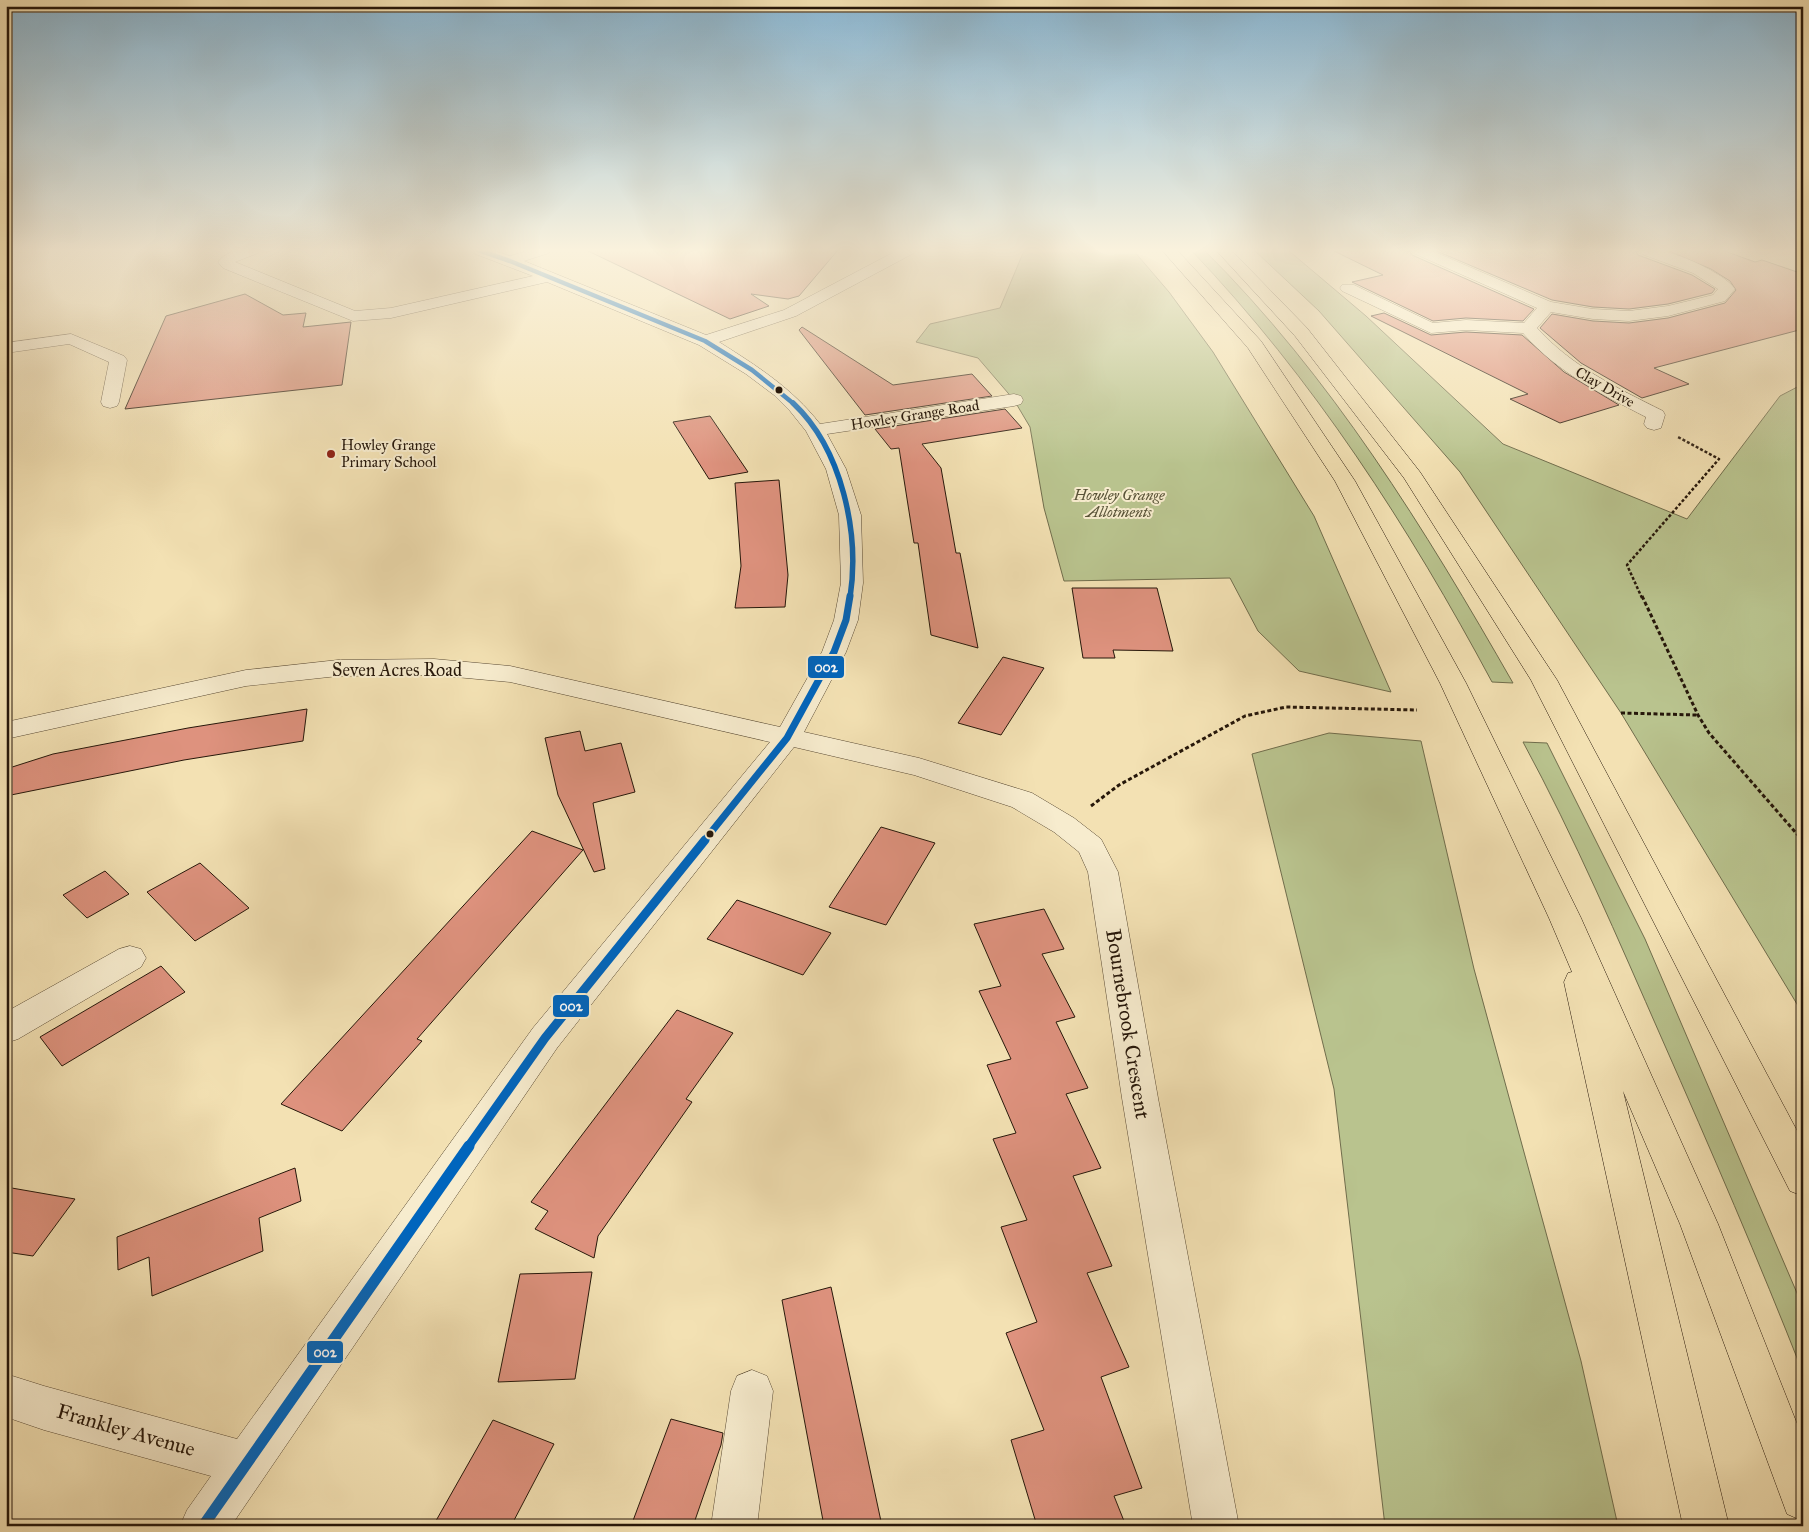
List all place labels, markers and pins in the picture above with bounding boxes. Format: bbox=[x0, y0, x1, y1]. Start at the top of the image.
unlabelled marker bbox=[774, 385, 784, 395]
place label: Howley Grange Primary School bbox=[341, 436, 438, 471]
marker: Howley Grange Primary School bbox=[325, 448, 337, 460]
unlabelled marker bbox=[705, 829, 715, 839]

